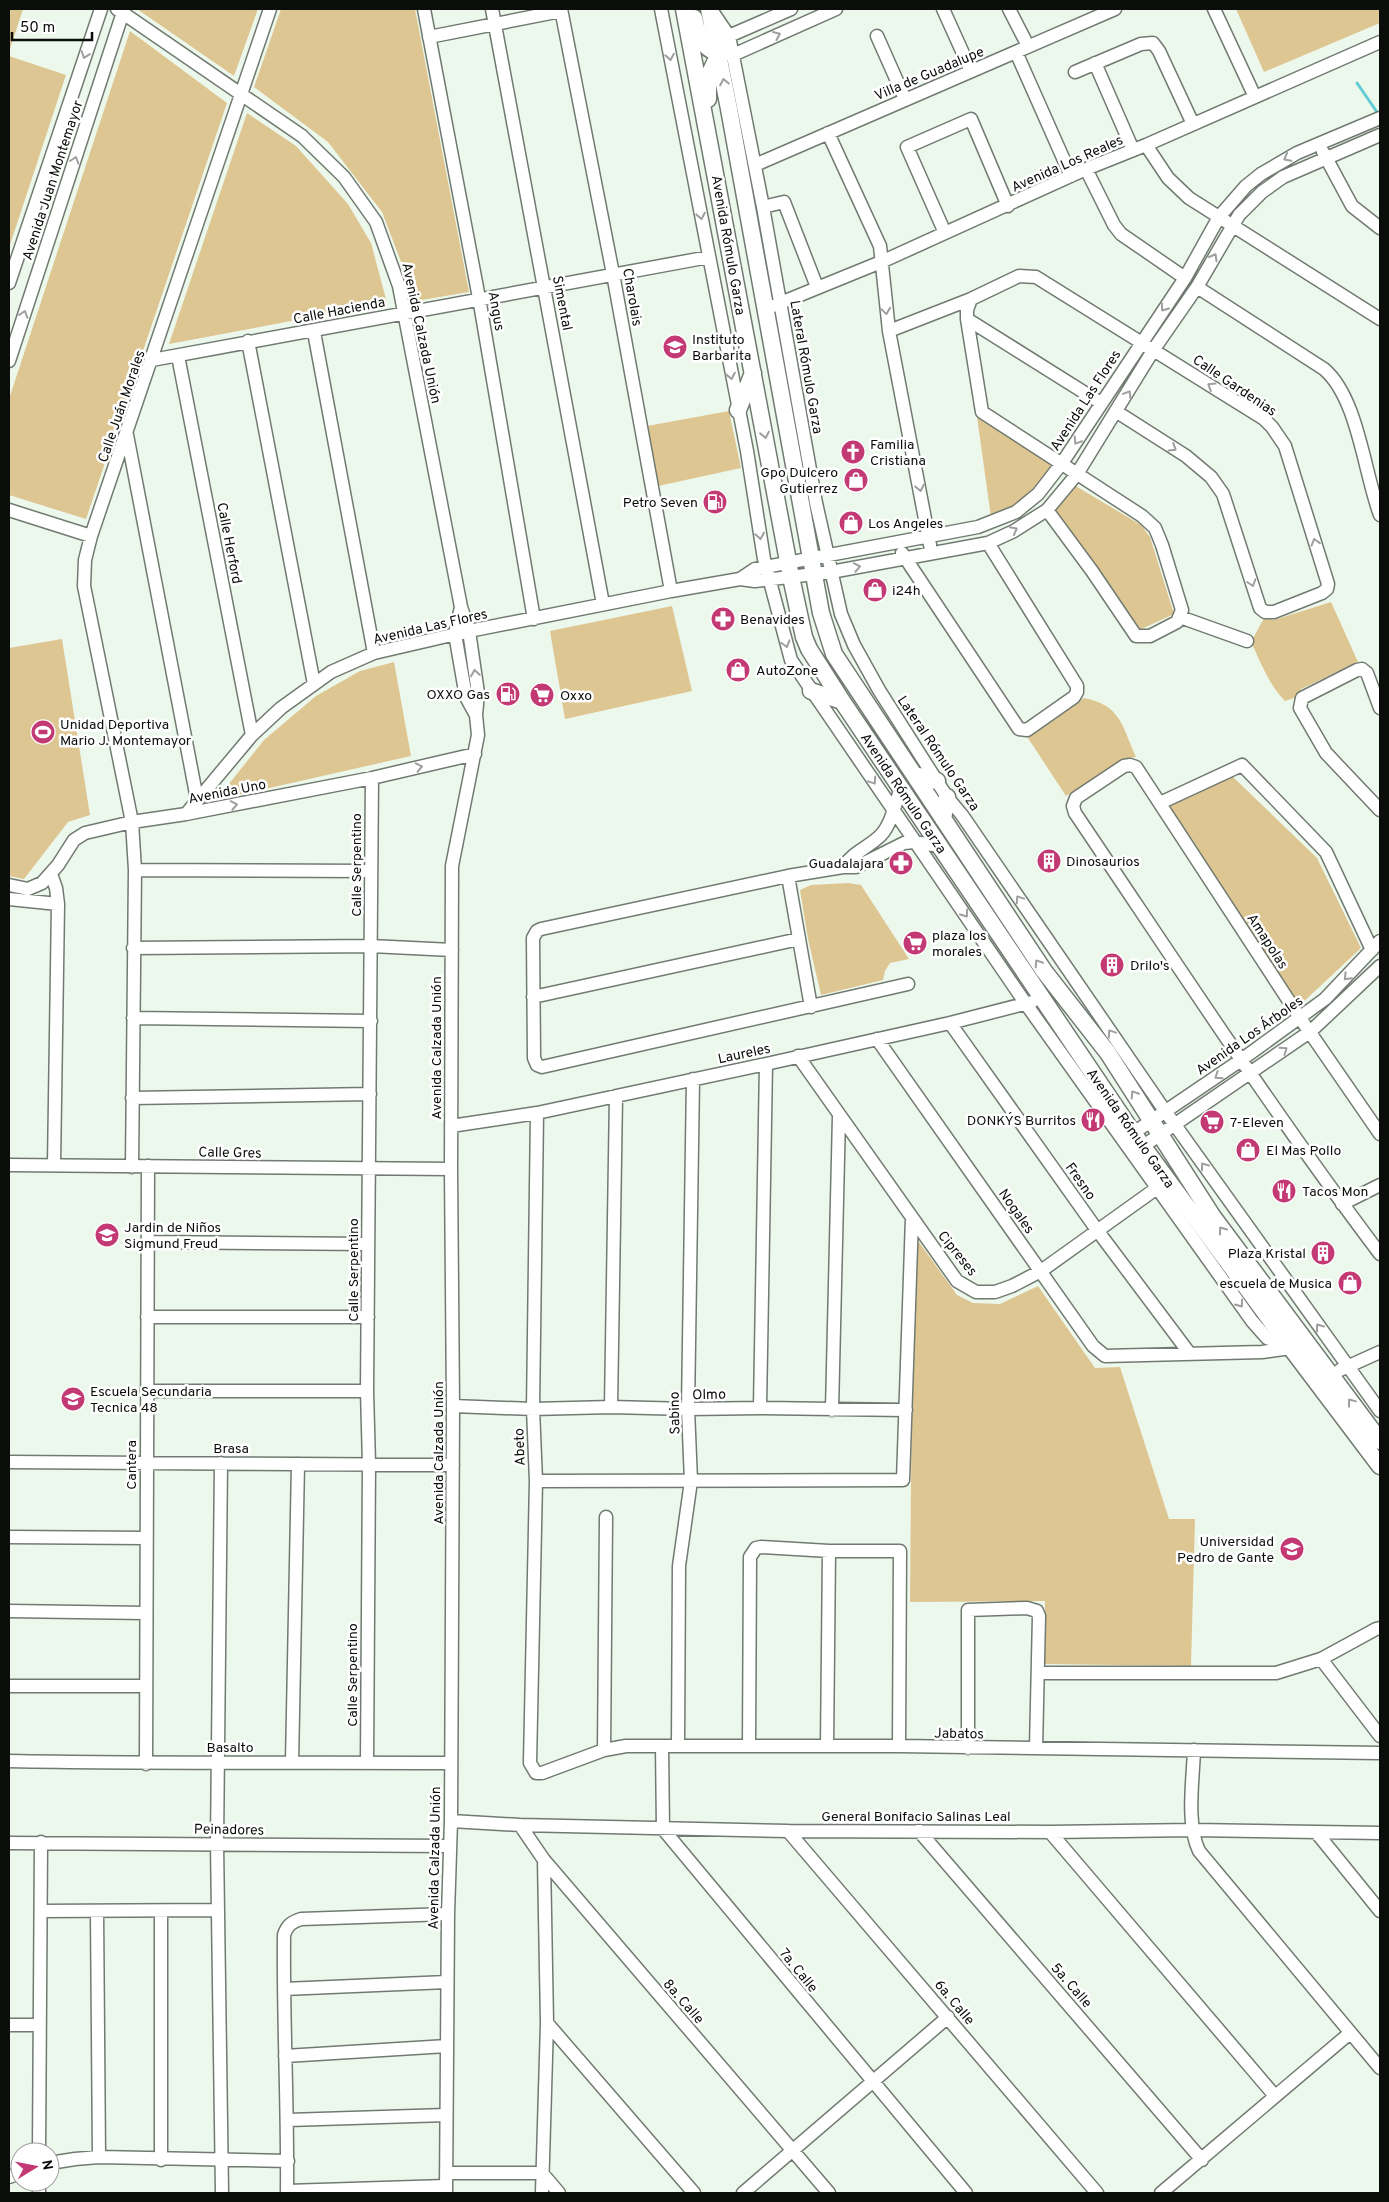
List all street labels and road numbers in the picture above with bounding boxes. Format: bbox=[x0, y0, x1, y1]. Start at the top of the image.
street label: Villa de Guadalupe bbox=[872, 44, 987, 105]
street label: Avenida Juan Montemayor bbox=[20, 98, 88, 263]
street label: Avenida Los Reales bbox=[1009, 132, 1126, 197]
street label: Avenida Rómulo Garza bbox=[707, 174, 748, 317]
street label: Avenida Calzada Unión bbox=[397, 261, 444, 405]
street label: Charolais bbox=[618, 267, 645, 328]
street label: Simental bbox=[548, 274, 575, 332]
street label: Angus bbox=[484, 290, 507, 332]
street label: Calle Hacienda bbox=[292, 294, 387, 329]
street label: Lateral Rómulo Garza bbox=[785, 299, 826, 435]
street label: Avenida Las Flores bbox=[1047, 347, 1125, 454]
street label: Calle Juán Morales bbox=[95, 348, 150, 465]
street label: Calle Gardenias bbox=[1189, 352, 1279, 421]
street label: Calle Herford bbox=[212, 501, 245, 585]
street label: Avenida Las Flores bbox=[371, 606, 489, 649]
street label: Lateral Rómulo Garza bbox=[893, 693, 983, 815]
street label: Avenida Rómulo Garza bbox=[856, 730, 949, 857]
street label: Avenida Uno bbox=[187, 777, 268, 808]
street label: Calle Serpentino bbox=[349, 813, 366, 917]
street label: Amapolas bbox=[1243, 911, 1291, 973]
street label: Avenida Calzada Unión bbox=[429, 976, 446, 1120]
street label: Avenida Los Árboles bbox=[1192, 992, 1307, 1080]
street label: Laureles bbox=[716, 1041, 772, 1068]
street label: Avenida Rómulo Garza bbox=[1082, 1066, 1177, 1192]
street label: Calle Gres bbox=[198, 1144, 262, 1163]
street label: Fresno bbox=[1061, 1160, 1099, 1204]
street label: Nogales bbox=[994, 1186, 1037, 1238]
street label: Calle Serpentino bbox=[346, 1218, 363, 1322]
street label: Cipreses bbox=[933, 1228, 980, 1280]
street label: Avenida Calzada Unión bbox=[431, 1381, 448, 1525]
street label: Olmo bbox=[692, 1387, 726, 1404]
street label: Sabino bbox=[667, 1391, 684, 1435]
street label: Abeto bbox=[511, 1428, 530, 1466]
street label: Cantera bbox=[124, 1440, 141, 1490]
street label: Brasa bbox=[213, 1441, 249, 1458]
street label: Calle Serpentino bbox=[345, 1623, 362, 1727]
street label: Jabatos bbox=[934, 1726, 984, 1743]
street label: Basalto bbox=[206, 1740, 254, 1757]
street label: Avenida Calzada Unión bbox=[426, 1786, 445, 1930]
street label: General Bonifacio Salinas Leal bbox=[821, 1809, 1011, 1826]
street label: Peinadores bbox=[194, 1821, 264, 1840]
street label: 7a. Calle bbox=[775, 1945, 821, 1997]
street label: 5a. Calle bbox=[1047, 1960, 1095, 2012]
street label: 8a. Calle bbox=[659, 1976, 707, 2028]
street label: 6a. Calle bbox=[930, 1977, 978, 2029]

